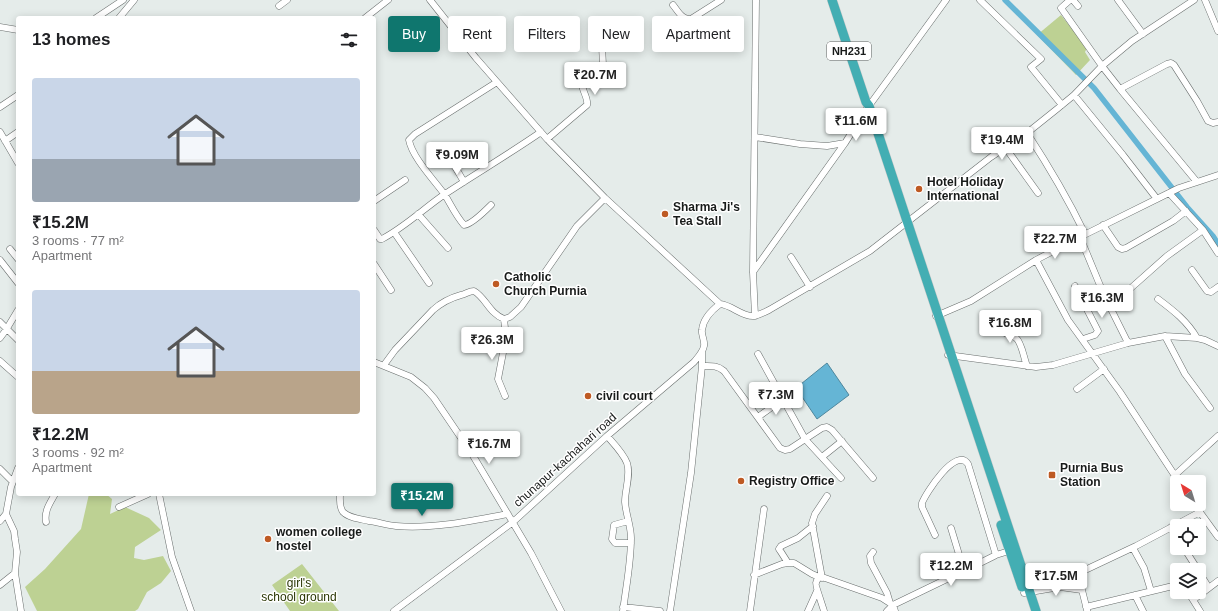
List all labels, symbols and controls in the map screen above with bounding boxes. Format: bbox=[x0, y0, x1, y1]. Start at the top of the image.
chip: Buy bbox=[388, 16, 440, 52]
chip: Rent bbox=[448, 16, 506, 52]
chip: Filters bbox=[514, 16, 580, 52]
chip: New bbox=[588, 16, 644, 52]
chip: Apartment bbox=[652, 16, 744, 52]
icon: filters bbox=[338, 29, 360, 51]
text: 13 homes bbox=[32, 30, 110, 49]
road number: NH231 bbox=[827, 42, 871, 60]
pin: ₹20.7M bbox=[562, 62, 628, 96]
text: ₹20.7M bbox=[573, 67, 617, 82]
icon: home bbox=[160, 104, 232, 176]
pin: ₹11.6M bbox=[823, 108, 889, 142]
text: ₹11.6M bbox=[835, 113, 877, 128]
pin: ₹19.4M bbox=[969, 127, 1035, 161]
text: ₹19.4M bbox=[980, 132, 1024, 147]
pin: ₹9.09M bbox=[424, 142, 490, 176]
text: ₹9.09M bbox=[435, 147, 479, 162]
place label: Hotel Holiday International bbox=[927, 175, 1004, 203]
marker: Hotel Holiday International bbox=[914, 184, 924, 194]
place label: Sharma Ji's Tea Stall bbox=[673, 200, 740, 228]
marker: Sharma Ji's Tea Stall bbox=[660, 209, 670, 219]
text: ₹15.2M bbox=[32, 213, 89, 232]
pin: ₹22.7M bbox=[1022, 226, 1088, 260]
text: ₹22.7M bbox=[1033, 231, 1077, 246]
text: 3 rooms · 77 m² bbox=[32, 233, 124, 248]
text: Apartment bbox=[32, 248, 92, 263]
place label: Catholic Church Purnia bbox=[504, 270, 587, 298]
marker: Catholic Church Purnia bbox=[491, 279, 501, 289]
pin: ₹16.3M bbox=[1069, 285, 1135, 319]
text: ₹16.3M bbox=[1080, 290, 1124, 305]
pin: ₹16.8M bbox=[977, 310, 1043, 344]
text: ₹16.8M bbox=[988, 315, 1032, 330]
icon: home bbox=[160, 316, 232, 388]
pin: ₹26.3M bbox=[459, 327, 525, 361]
text: ₹26.3M bbox=[470, 332, 514, 347]
pin: ₹7.3M bbox=[748, 382, 804, 416]
text: ₹7.3M bbox=[758, 387, 794, 402]
place label: civil court bbox=[596, 389, 653, 403]
marker: civil court bbox=[583, 391, 593, 401]
street label: chunapur-kachahari road bbox=[511, 410, 619, 510]
text: ₹12.2M bbox=[32, 425, 89, 444]
pin: ₹16.7M bbox=[456, 431, 522, 465]
text: ₹16.7M bbox=[467, 436, 511, 451]
text: 3 rooms · 92 m² bbox=[32, 445, 124, 460]
text: Apartment bbox=[32, 460, 92, 475]
place label: Purnia Bus Station bbox=[1060, 461, 1124, 489]
marker: Purnia Bus Station bbox=[1047, 470, 1057, 480]
place label: Registry Office bbox=[749, 474, 835, 488]
north arrow bbox=[1170, 475, 1206, 511]
map controls bbox=[1170, 475, 1206, 599]
marker: Registry Office bbox=[736, 476, 746, 486]
pin: ₹15.2M bbox=[389, 483, 455, 517]
text: ₹15.2M bbox=[400, 488, 444, 503]
button: locate bbox=[1170, 519, 1206, 555]
place label: women college hostel bbox=[275, 525, 362, 553]
marker: women college hostel bbox=[263, 534, 273, 544]
pin: ₹12.2M bbox=[918, 553, 984, 587]
text: ₹12.2M bbox=[929, 558, 973, 573]
pin: ₹17.5M bbox=[1023, 563, 1089, 597]
button: layers bbox=[1170, 563, 1206, 599]
text: ₹17.5M bbox=[1034, 568, 1078, 583]
park label: girl's school ground bbox=[261, 576, 337, 604]

